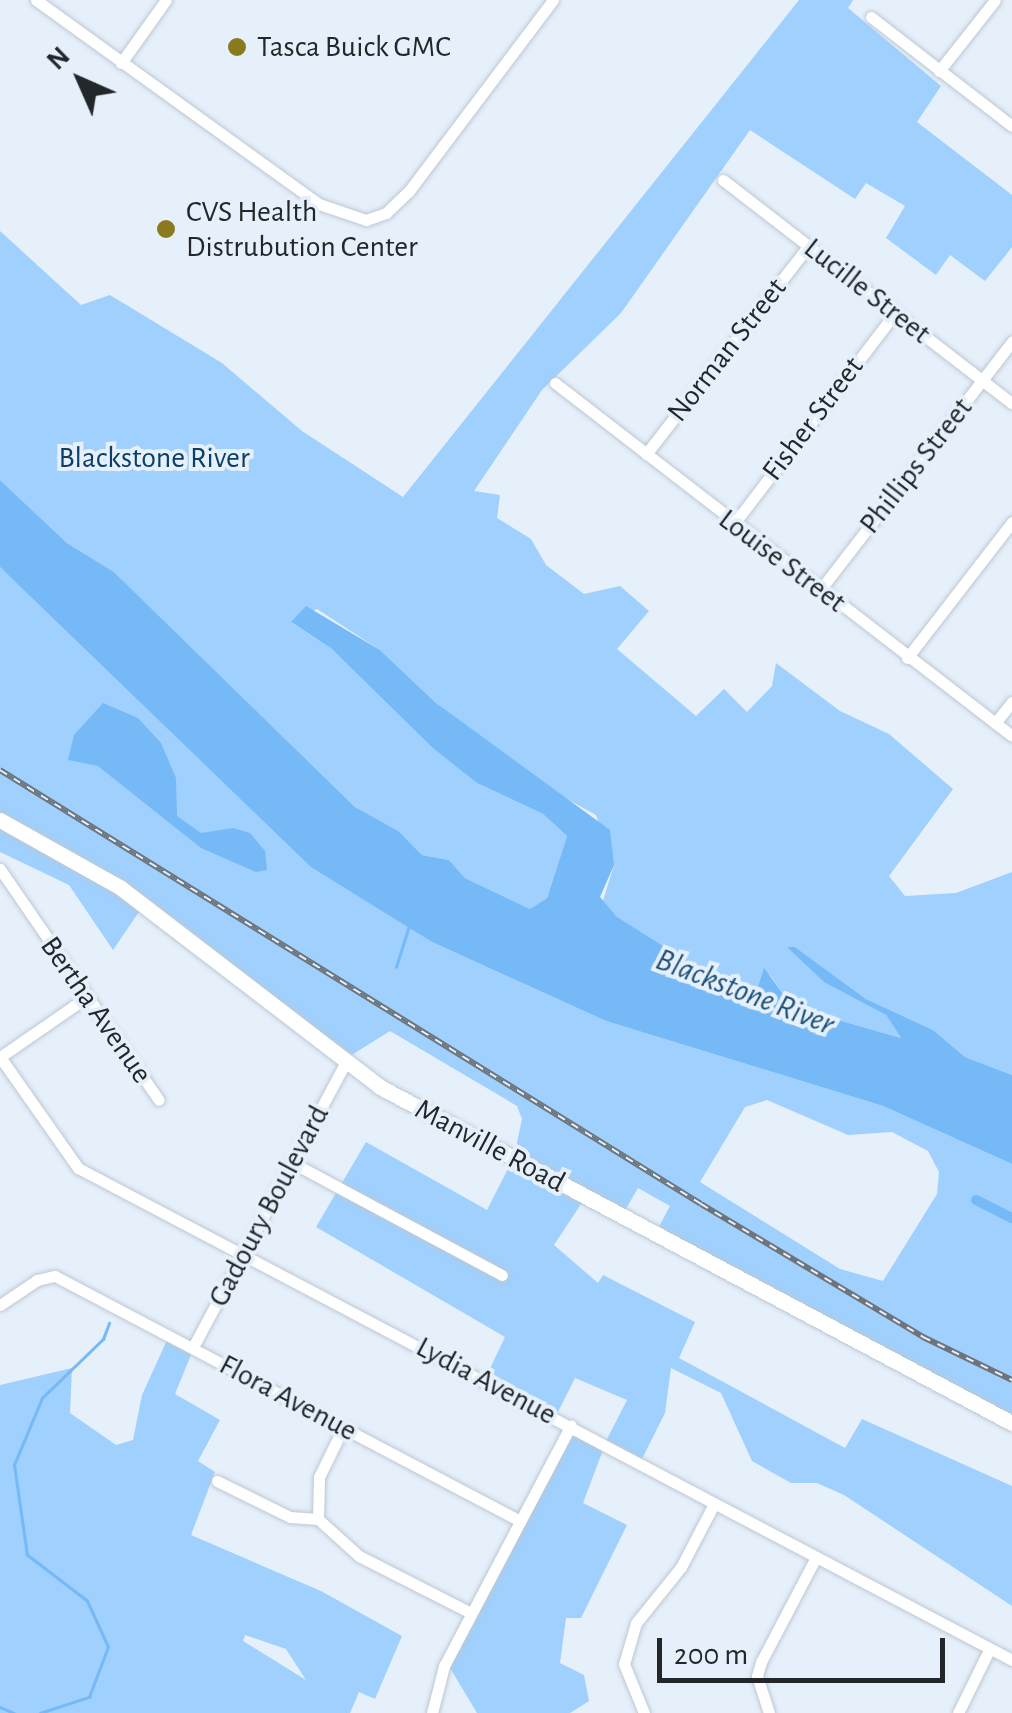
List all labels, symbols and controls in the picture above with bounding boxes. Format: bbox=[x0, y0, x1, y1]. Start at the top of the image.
place label: Tasca Buick GMC bbox=[257, 29, 451, 65]
north arrow bbox=[30, 30, 130, 130]
marker: Tasca Buick GMC bbox=[226, 36, 248, 58]
text: N bbox=[42, 42, 76, 76]
place label: CVS Health Distrubution Center bbox=[186, 194, 418, 264]
marker: CVS Health Distrubution Center bbox=[155, 218, 177, 240]
street label: Lucille Street bbox=[797, 230, 937, 352]
street label: Norman Street bbox=[660, 271, 794, 429]
street label: Fisher Street bbox=[755, 350, 871, 488]
street label: Phillips Street bbox=[852, 391, 980, 541]
park label: Blackstone River bbox=[58, 440, 250, 476]
street label: Louise Street bbox=[711, 502, 853, 620]
street label: Bertha Avenue bbox=[32, 930, 160, 1090]
water label: Blackstone River bbox=[650, 940, 840, 1044]
street label: Manville Road bbox=[409, 1091, 571, 1201]
street label: Gadoury Boulevard bbox=[201, 1099, 337, 1313]
street label: Lydia Avenue bbox=[410, 1329, 562, 1433]
street label: Flora Avenue bbox=[213, 1347, 363, 1449]
scale bar bbox=[662, 1618, 950, 1680]
text: 200 m bbox=[674, 1640, 748, 1670]

